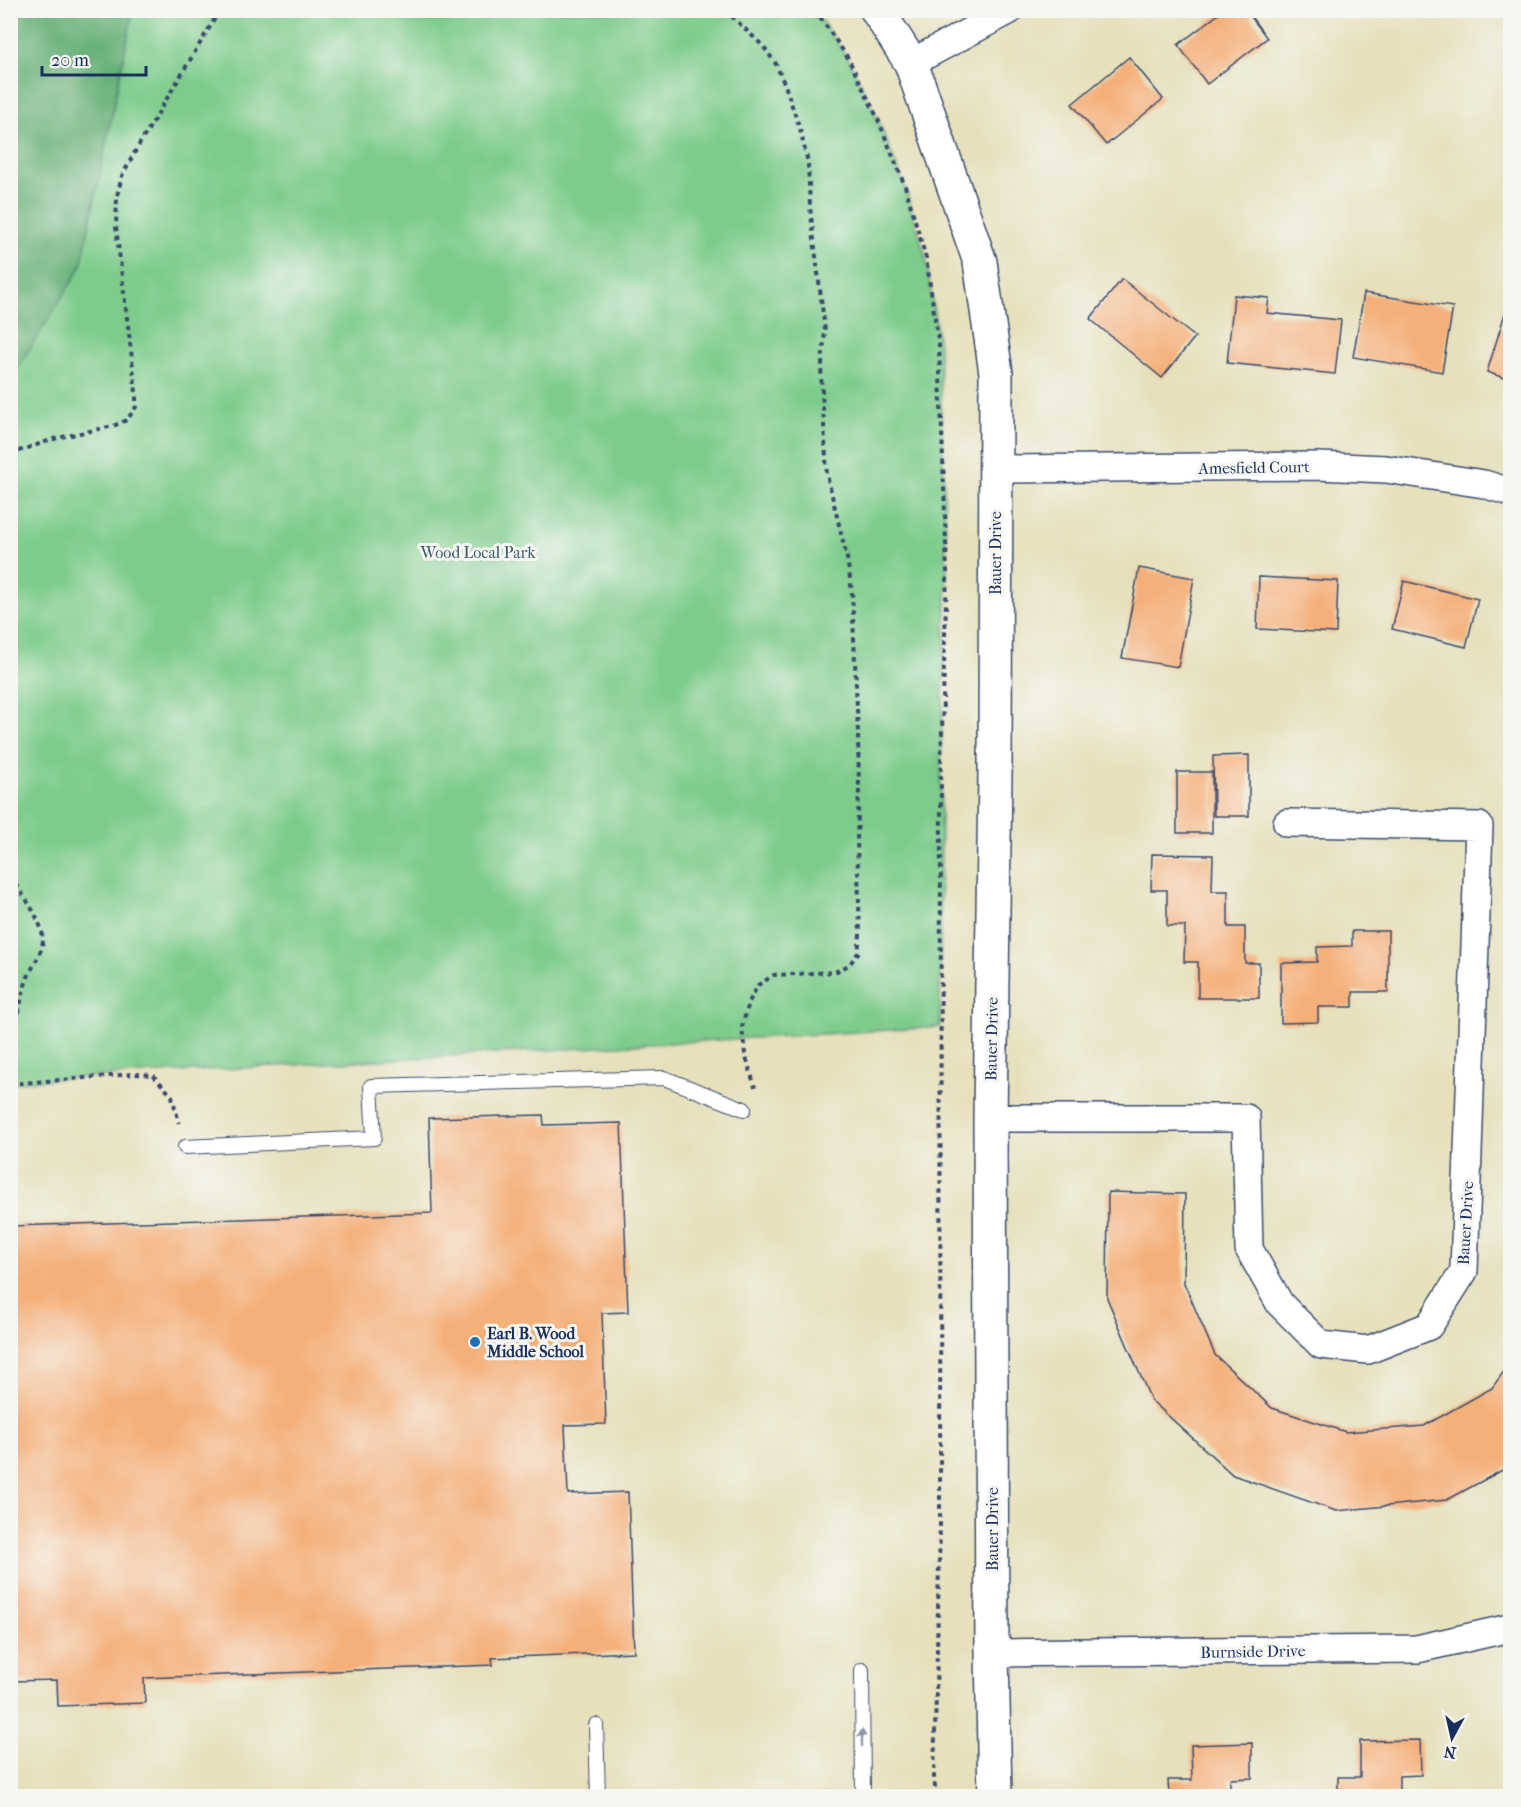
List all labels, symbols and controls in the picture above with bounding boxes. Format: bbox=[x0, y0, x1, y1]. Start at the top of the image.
scale bar bbox=[42, 39, 146, 77]
text: 20 m bbox=[51, 50, 89, 71]
street label: Amesfield Court bbox=[1197, 457, 1310, 478]
street label: Bauer Drive bbox=[986, 511, 1005, 595]
park label: Wood Local Park bbox=[420, 543, 536, 562]
street label: Bauer Drive bbox=[981, 997, 1002, 1081]
street label: Bauer Drive bbox=[1454, 1181, 1477, 1265]
place label: Earl B. Wood Middle School bbox=[486, 1324, 585, 1361]
marker: Earl B. Wood Middle School bbox=[468, 1335, 482, 1349]
street label: Bauer Drive bbox=[983, 1487, 1002, 1571]
street label: Burnside Drive bbox=[1200, 1641, 1306, 1662]
north arrow bbox=[1422, 1708, 1482, 1768]
one-way arrow bbox=[857, 1729, 867, 1748]
text: N bbox=[1442, 1742, 1457, 1763]

